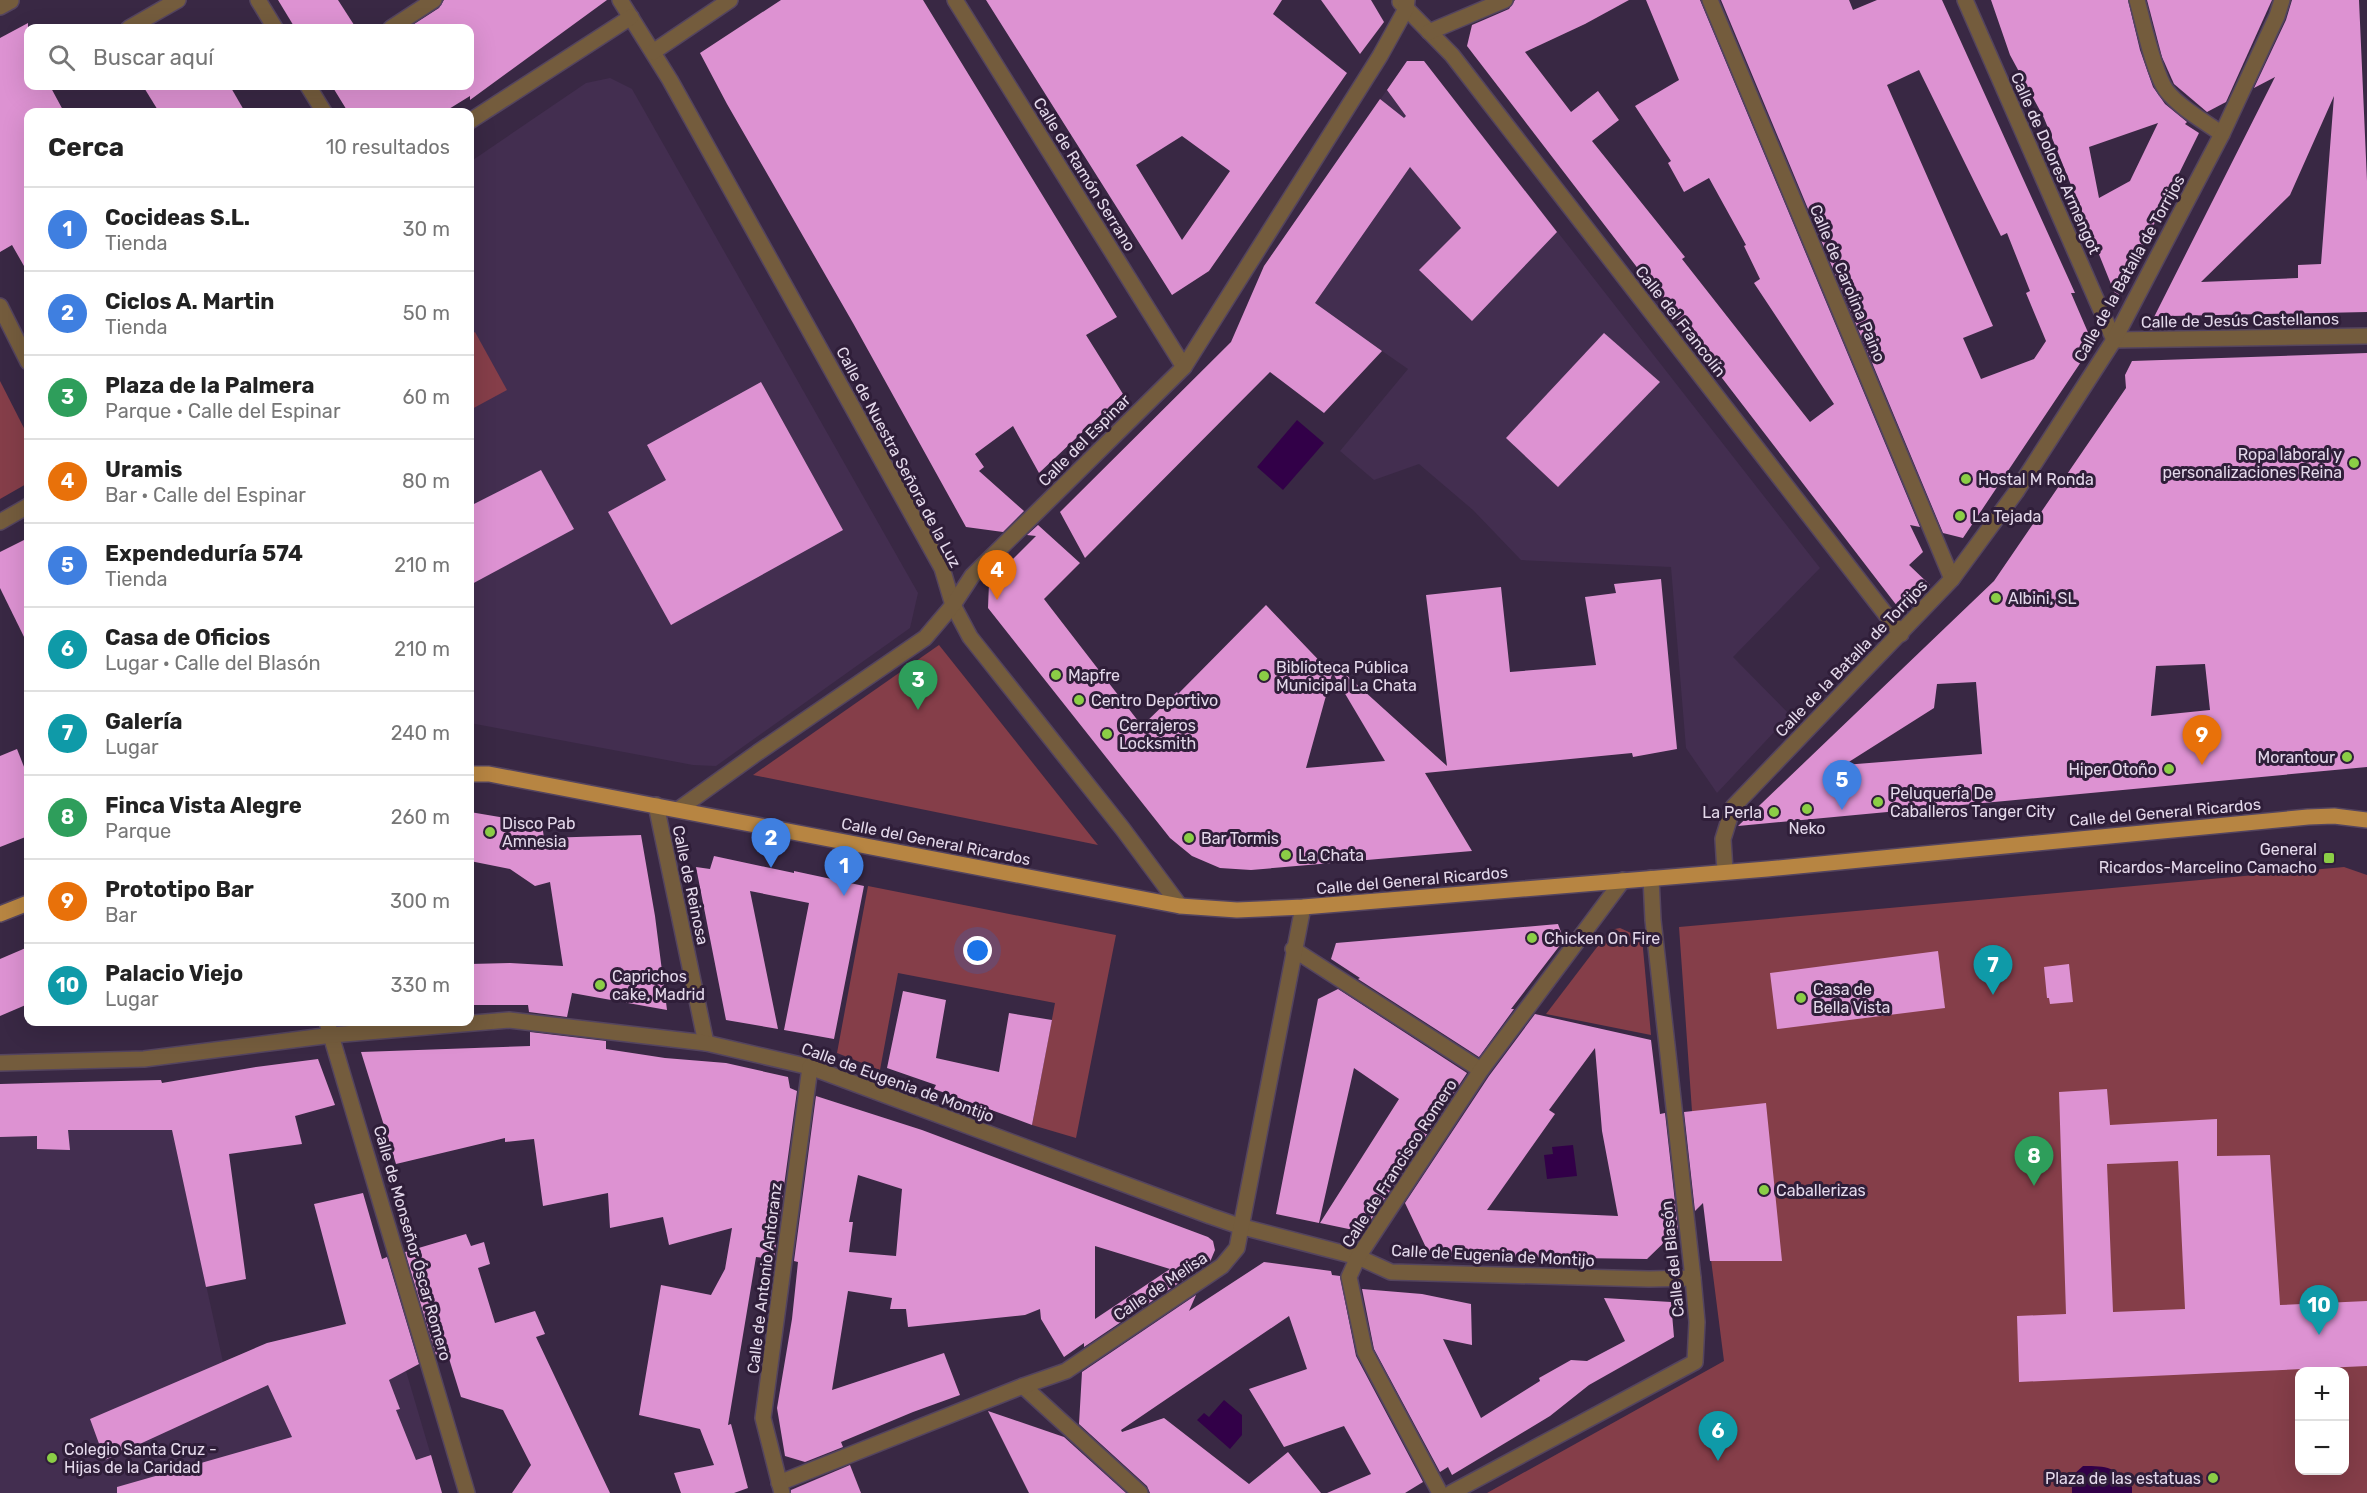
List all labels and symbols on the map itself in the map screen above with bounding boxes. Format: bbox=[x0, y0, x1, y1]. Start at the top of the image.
street label: Calle de Dolores Armengot bbox=[2007, 69, 2104, 257]
street label: Calle de Ramón Serrano bbox=[1029, 94, 1140, 255]
street label: Calle de la Batalla de Torrijos bbox=[2070, 172, 2189, 365]
street label: Calle de Carolina Paino bbox=[1806, 202, 1889, 365]
street label: Calle del Francolín bbox=[1631, 262, 1730, 381]
street label: Calle de Jesús Castellanos bbox=[2141, 309, 2339, 332]
street label: Calle de Nuestra Señora de la Luz bbox=[832, 344, 965, 571]
street label: Calle del Espinar bbox=[1034, 390, 1134, 490]
place label: Ropa laboral y personalizaciones Reina bbox=[2162, 445, 2342, 482]
marker: Ropa laboral y personalizaciones Reina bbox=[2347, 456, 2361, 470]
place label: Hostal M Ronda bbox=[1978, 470, 2094, 489]
marker: Hostal M Ronda bbox=[1959, 472, 1973, 486]
place label: La Tejada bbox=[1972, 507, 2041, 526]
marker: La Tejada bbox=[1953, 509, 1967, 523]
pin: 4 bbox=[978, 550, 1016, 600]
street label: Calle de la Batalla de Torrijos bbox=[1771, 576, 1931, 741]
place label: Albini, SL bbox=[2008, 589, 2076, 608]
marker: Albini, SL bbox=[1989, 591, 2003, 605]
place label: Biblioteca Pública Municipal La Chata bbox=[1276, 658, 1417, 695]
pin: 3 bbox=[898, 660, 938, 710]
place label: Mapfre bbox=[1068, 666, 1120, 685]
marker: Mapfre bbox=[1049, 668, 1063, 682]
marker: Biblioteca Pública Municipal La Chata bbox=[1257, 669, 1271, 683]
place label: Centro Deportivo bbox=[1091, 691, 1218, 710]
marker: Centro Deportivo bbox=[1072, 693, 1086, 707]
place label: Cerrajeros Locksmith bbox=[1119, 716, 1196, 753]
pin: 9 bbox=[2182, 716, 2222, 765]
marker: Cerrajeros Locksmith bbox=[1100, 727, 1114, 741]
place label: Morantour bbox=[2258, 748, 2335, 767]
marker: Morantour bbox=[2340, 750, 2354, 764]
pin: 5 bbox=[1822, 760, 1862, 810]
place label: Hiper Otoño bbox=[2068, 760, 2157, 779]
marker: Hiper Otoño bbox=[2162, 762, 2176, 776]
place label: Peluquería De Caballeros Tanger City bbox=[1890, 784, 2056, 821]
marker: Peluquería De Caballeros Tanger City bbox=[1871, 795, 1885, 809]
street label: Calle del General Ricardos bbox=[2068, 795, 2262, 830]
marker: Neko bbox=[1800, 802, 1814, 816]
place label: La Perla bbox=[1702, 803, 1762, 822]
marker: La Perla bbox=[1767, 805, 1781, 819]
place label: Disco Pab Amnesia bbox=[502, 814, 575, 851]
street label: Calle del General Ricardos bbox=[840, 814, 1032, 869]
pin: 2 bbox=[752, 818, 790, 868]
place label: Neko bbox=[1788, 819, 1826, 838]
street label: Calle de Reinosa bbox=[669, 824, 712, 947]
marker: Disco Pab Amnesia bbox=[483, 825, 497, 839]
place label: Bar Tormis bbox=[1201, 829, 1279, 848]
marker: Bar Tormis bbox=[1182, 831, 1196, 845]
place label: General Ricardos-Marcelino Camacho bbox=[2099, 840, 2317, 877]
pin: 1 bbox=[824, 846, 864, 896]
place label: La Chata bbox=[1298, 846, 1364, 865]
marker: La Chata bbox=[1279, 848, 1293, 862]
marker: General Ricardos-Marcelino Camacho bbox=[2322, 851, 2336, 865]
street label: Calle del General Ricardos bbox=[1315, 863, 1509, 898]
place label: Chicken On Fire bbox=[1544, 929, 1660, 948]
marker: Chicken On Fire bbox=[1525, 931, 1539, 945]
your location bbox=[963, 936, 992, 965]
pin: 7 bbox=[1974, 946, 2012, 995]
place label: Caprichos cake, Madrid bbox=[612, 967, 705, 1004]
marker: Caprichos cake, Madrid bbox=[593, 978, 607, 992]
place label: Casa de Bella Vista bbox=[1813, 980, 1890, 1017]
marker: Casa de Bella Vista bbox=[1794, 991, 1808, 1005]
street label: Calle de Eugenia de Montijo bbox=[799, 1039, 997, 1126]
street label: Calle de Francisco Romero bbox=[1338, 1076, 1461, 1251]
street label: Calle de Monseñor Óscar Romero bbox=[370, 1123, 456, 1363]
pin: 8 bbox=[2014, 1136, 2054, 1186]
street label: Calle de Antonio Antoranz bbox=[743, 1181, 786, 1375]
place label: Caballerizas bbox=[1776, 1181, 1866, 1200]
marker: Caballerizas bbox=[1757, 1183, 1771, 1197]
street label: Calle del Blasón bbox=[1657, 1200, 1688, 1318]
street label: Calle de Eugenia de Montijo bbox=[1391, 1241, 1595, 1270]
street label: Calle de Melisa bbox=[1110, 1248, 1211, 1325]
pin: 10 bbox=[2300, 1286, 2338, 1335]
pin: 6 bbox=[1698, 1412, 1738, 1461]
place label: Colegio Santa Cruz - Hijas de la Caridad bbox=[64, 1440, 217, 1477]
marker: Colegio Santa Cruz - Hijas de la Caridad bbox=[45, 1451, 59, 1465]
place label: Plaza de las estatuas bbox=[2045, 1469, 2201, 1488]
marker: Plaza de las estatuas bbox=[2206, 1471, 2220, 1485]

